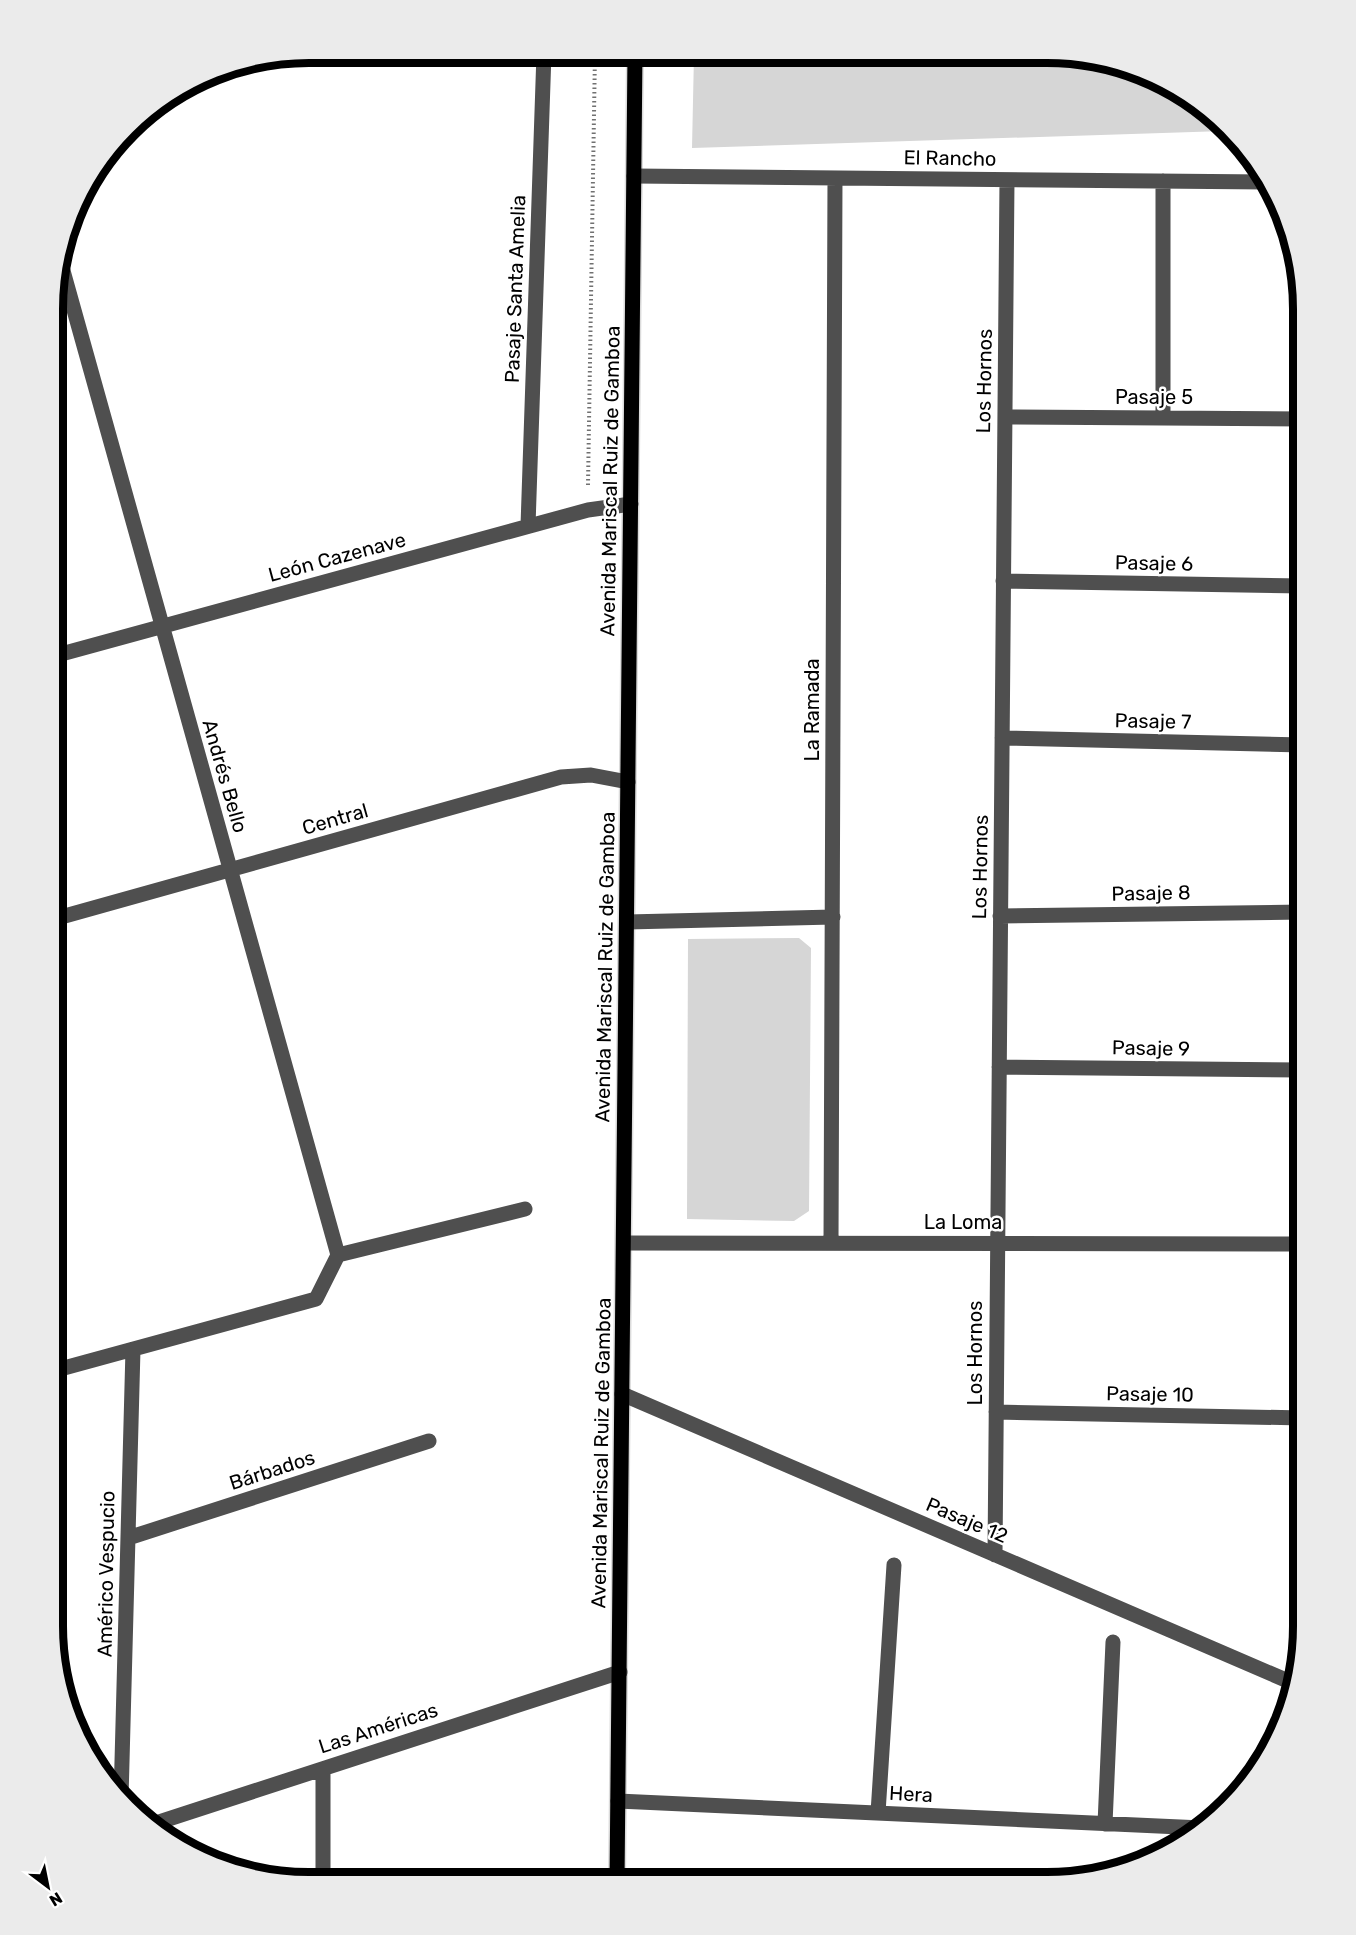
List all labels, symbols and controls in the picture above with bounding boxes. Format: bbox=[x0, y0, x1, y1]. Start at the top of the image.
street label: El Rancho bbox=[903, 145, 997, 171]
street label: Pasaje Santa Amelia bbox=[500, 195, 530, 383]
street label: Avenida Mariscal Ruiz de Gamboa bbox=[595, 325, 625, 637]
street label: Los Hornos bbox=[971, 328, 997, 434]
street label: Pasaje 5 bbox=[1115, 385, 1193, 409]
street label: León Cazenave bbox=[266, 527, 408, 587]
street label: Pasaje 6 bbox=[1115, 550, 1193, 576]
street label: La Ramada bbox=[800, 658, 824, 762]
street label: Pasaje 7 bbox=[1115, 708, 1191, 734]
street label: Andrés Bello bbox=[197, 717, 253, 835]
street label: Central bbox=[299, 798, 371, 840]
street label: Avenida Mariscal Ruiz de Gamboa bbox=[590, 811, 620, 1123]
street label: Los Hornos bbox=[967, 814, 993, 920]
street label: Pasaje 8 bbox=[1111, 880, 1191, 906]
street label: Pasaje 9 bbox=[1112, 1035, 1190, 1061]
street label: La Loma bbox=[924, 1210, 1002, 1234]
street label: Avenida Mariscal Ruiz de Gamboa bbox=[586, 1297, 616, 1609]
street label: Los Hornos bbox=[963, 1301, 987, 1405]
street label: Pasaje 10 bbox=[1106, 1381, 1194, 1407]
street label: Bárbados bbox=[226, 1445, 318, 1495]
street label: Américo Vespucio bbox=[93, 1491, 119, 1657]
street label: Pasaje 12 bbox=[922, 1492, 1012, 1548]
street label: Las Américas bbox=[315, 1697, 441, 1759]
street label: Hera bbox=[888, 1781, 934, 1807]
north arrow bbox=[18, 1857, 78, 1917]
text: N bbox=[46, 1888, 66, 1910]

